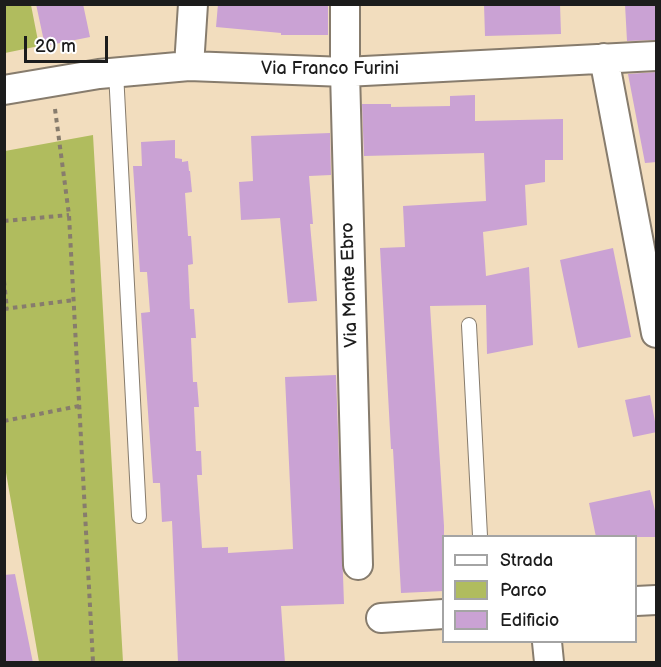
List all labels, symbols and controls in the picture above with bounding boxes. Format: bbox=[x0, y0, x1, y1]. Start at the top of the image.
scale bar bbox=[27, 24, 111, 62]
text: 20 m bbox=[35, 36, 76, 57]
street label: Via Franco Furini bbox=[261, 58, 399, 80]
street label: Via Monte Ebro bbox=[337, 222, 363, 348]
legend bbox=[442, 535, 637, 643]
text: Strada bbox=[500, 550, 553, 571]
text: Parco bbox=[500, 580, 547, 601]
text: Edificio bbox=[500, 610, 559, 631]

